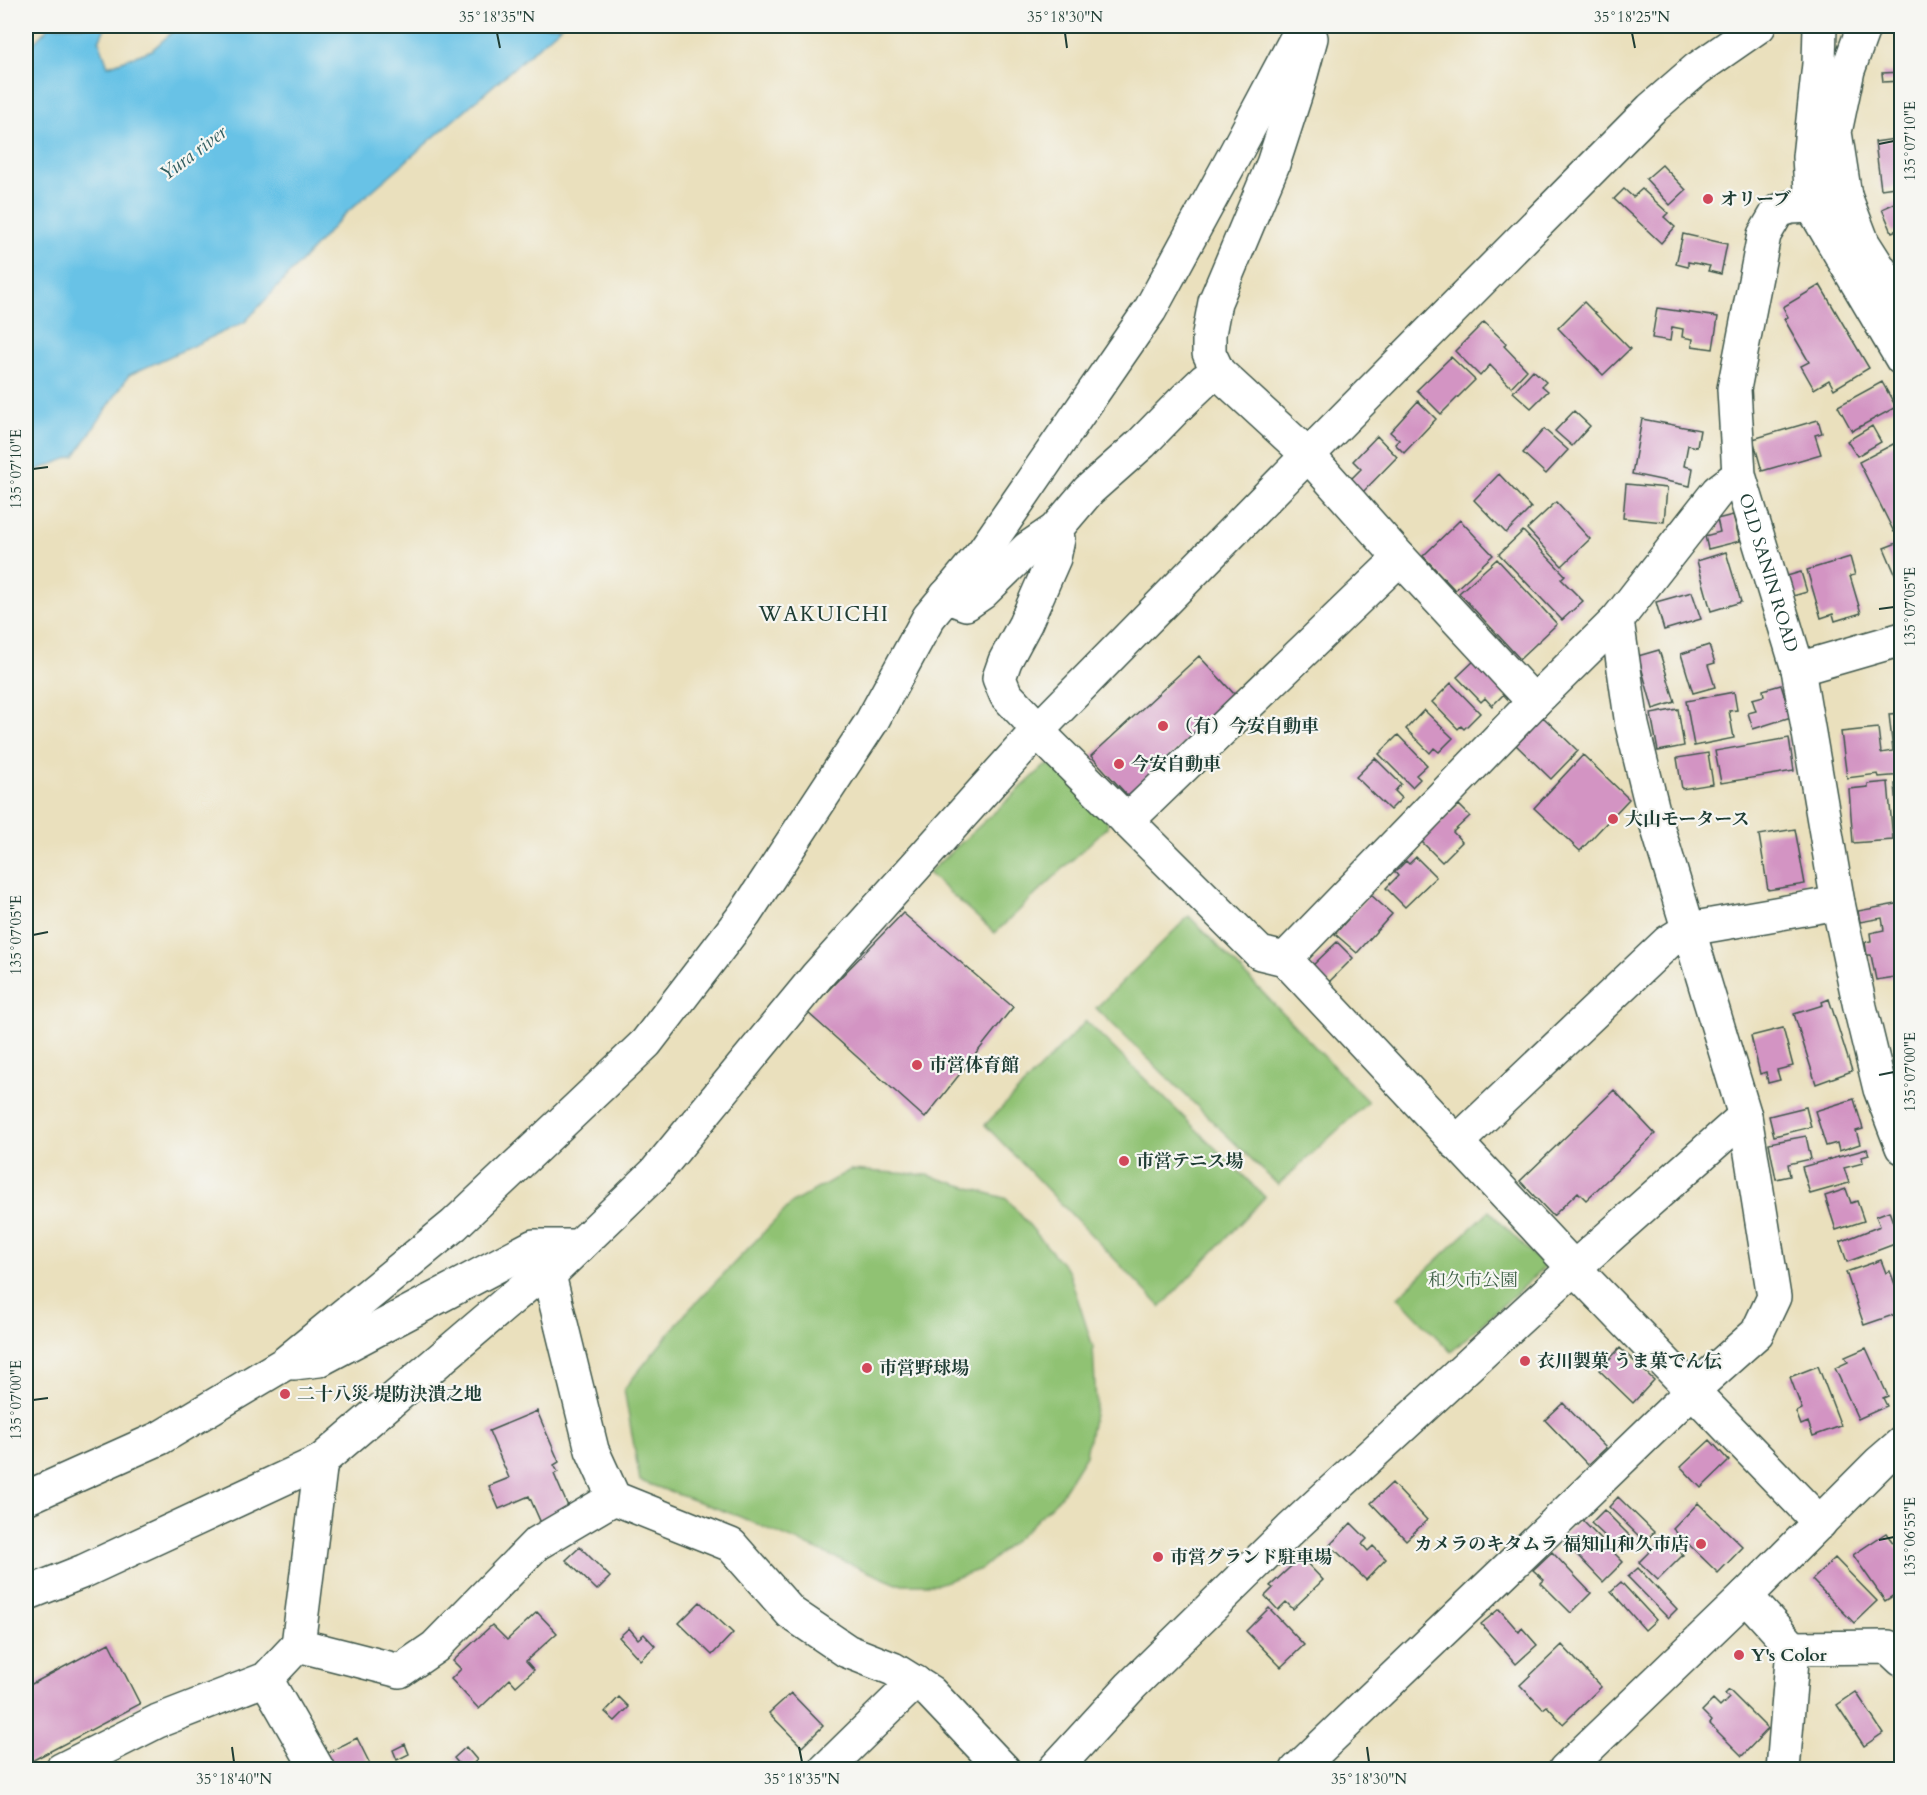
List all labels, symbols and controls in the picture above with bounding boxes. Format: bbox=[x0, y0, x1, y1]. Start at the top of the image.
text: 35°18'35"N bbox=[459, 7, 535, 27]
text: 35°18'30"N bbox=[1027, 7, 1103, 27]
text: 35°18'25"N bbox=[1594, 7, 1670, 27]
text: 135°07'10"E bbox=[1900, 101, 1920, 181]
water label: Yura river bbox=[154, 118, 233, 187]
place label: オリーブ bbox=[1720, 187, 1791, 212]
marker: オリーブ bbox=[1701, 192, 1715, 206]
text: 135°07'10"E bbox=[6, 429, 26, 509]
street label: OLD SANIN ROAD bbox=[1733, 490, 1805, 655]
text: 135°07'05"E bbox=[1900, 567, 1920, 647]
district label: WAKUICHI bbox=[758, 600, 889, 629]
place label: （有）今安自動車 bbox=[1175, 714, 1319, 739]
marker: （有）今安自動車 bbox=[1156, 719, 1170, 733]
place label: 今安自動車 bbox=[1131, 752, 1221, 777]
marker: 今安自動車 bbox=[1112, 757, 1126, 771]
place label: 大山モータース bbox=[1625, 807, 1749, 832]
marker: 大山モータース bbox=[1606, 812, 1620, 826]
text: 135°07'05"E bbox=[6, 895, 26, 975]
text: 135°07'00"E bbox=[1900, 1032, 1920, 1112]
place label: 市営体育館 bbox=[929, 1053, 1019, 1078]
marker: 市営体育館 bbox=[910, 1058, 924, 1072]
place label: 市営テニス場 bbox=[1136, 1149, 1243, 1174]
marker: 市営テニス場 bbox=[1117, 1154, 1131, 1168]
park label: 和久市公園 bbox=[1428, 1268, 1518, 1293]
place label: 衣川製菓 うま菓でん伝 bbox=[1537, 1349, 1722, 1374]
marker: 衣川製菓 うま菓でん伝 bbox=[1518, 1354, 1532, 1368]
place label: 市営野球場 bbox=[879, 1356, 969, 1381]
text: 135°07'00"E bbox=[6, 1360, 26, 1440]
marker: 市営野球場 bbox=[860, 1361, 874, 1375]
place label: 二十八災 堤防決潰之地 bbox=[297, 1382, 482, 1407]
marker: 二十八災 堤防決潰之地 bbox=[278, 1387, 292, 1401]
text: 135°06'55"E bbox=[1900, 1497, 1920, 1577]
place label: カメラのキタムラ 福知山和久市店 bbox=[1414, 1532, 1689, 1557]
marker: カメラのキタムラ 福知山和久市店 bbox=[1694, 1537, 1708, 1551]
place label: 市営グランド駐車場 bbox=[1170, 1545, 1332, 1570]
marker: 市営グランド駐車場 bbox=[1151, 1550, 1165, 1564]
place label: Y's Color bbox=[1751, 1643, 1828, 1668]
marker: Y's Color bbox=[1732, 1648, 1746, 1662]
text: 35°18'40"N bbox=[196, 1769, 272, 1789]
text: 35°18'35"N bbox=[764, 1769, 840, 1789]
text: 35°18'30"N bbox=[1331, 1769, 1407, 1789]

